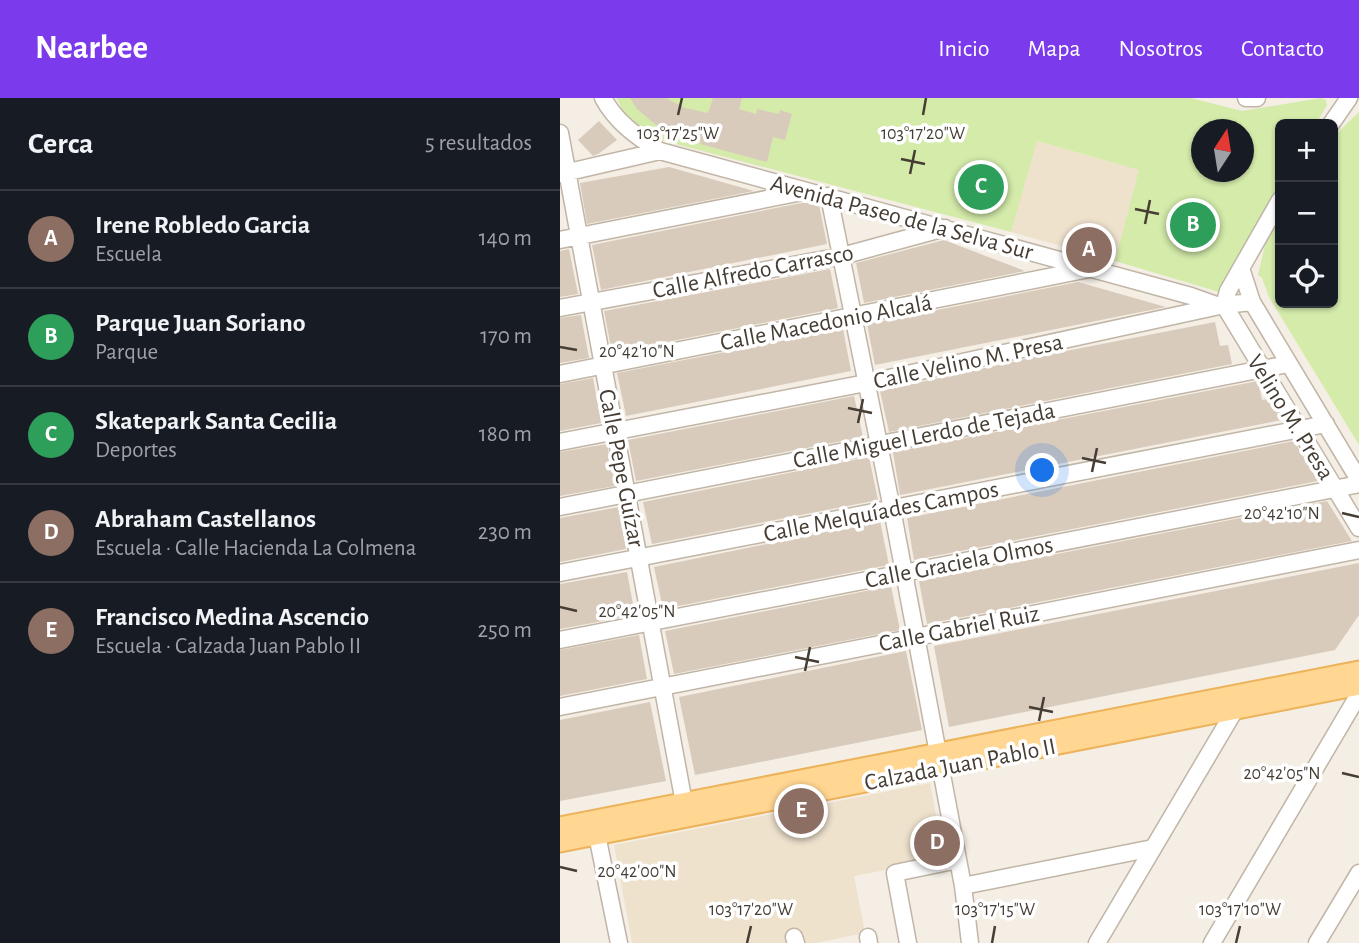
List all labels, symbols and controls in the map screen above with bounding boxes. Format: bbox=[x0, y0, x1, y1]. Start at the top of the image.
text: Nearbee bbox=[35, 32, 148, 65]
text: Inicio bbox=[938, 37, 989, 61]
text: Mapa bbox=[1027, 37, 1081, 61]
text: Nosotros bbox=[1119, 37, 1203, 61]
text: Contacto bbox=[1241, 37, 1324, 61]
north arrow bbox=[1191, 119, 1254, 182]
map controls bbox=[1275, 119, 1338, 308]
button: + bbox=[1275, 119, 1338, 182]
text: 103°17'25"W bbox=[637, 125, 719, 143]
text: 103°17'20"W bbox=[881, 125, 965, 143]
text: Cerca bbox=[28, 129, 93, 159]
text: 5 resultados bbox=[425, 132, 532, 155]
pin: C bbox=[958, 161, 1004, 213]
street label: Avenida Paseo de la Selva Sur bbox=[768, 171, 1036, 265]
button: − bbox=[1275, 182, 1338, 245]
pin: B bbox=[1170, 199, 1216, 251]
text: Irene Robledo Garcia bbox=[95, 212, 310, 238]
pin: A bbox=[1066, 224, 1112, 276]
text: A bbox=[44, 227, 58, 250]
text: 140 m bbox=[479, 227, 532, 250]
street label: Calle Alfredo Carrasco bbox=[651, 241, 856, 303]
text: Escuela bbox=[95, 243, 162, 266]
button: locate bbox=[1275, 245, 1338, 308]
street label: Calle Macedonio Alcalá bbox=[718, 291, 934, 355]
text: Parque Juan Soriano bbox=[95, 310, 306, 336]
text: B bbox=[44, 325, 58, 348]
text: 170 m bbox=[480, 325, 532, 348]
street label: Calle Velino M. Presa bbox=[871, 330, 1065, 394]
text: Parque bbox=[95, 341, 158, 364]
text: 20°42'10"N bbox=[599, 343, 675, 361]
street label: Velino M. Presa bbox=[1242, 351, 1338, 484]
street label: Calle Pepe Guízar bbox=[594, 387, 648, 550]
street label: Calle Miguel Lerdo de Tejada bbox=[791, 399, 1057, 473]
text: Skatepark Santa Cecilia bbox=[95, 408, 337, 434]
text: C bbox=[45, 423, 57, 446]
text: 180 m bbox=[479, 423, 532, 446]
text: Deportes bbox=[95, 439, 177, 462]
your location bbox=[1025, 453, 1059, 487]
street label: Calle Melquíades Campos bbox=[762, 477, 1001, 547]
text: 20°42'10"N bbox=[1244, 505, 1320, 523]
text: Abraham Castellanos bbox=[95, 506, 316, 532]
text: D bbox=[43, 521, 59, 544]
text: 230 m bbox=[478, 521, 532, 544]
street label: Calle Graciela Olmos bbox=[863, 533, 1055, 593]
text: Escuela · Calle Hacienda La Colmena bbox=[95, 537, 416, 560]
street label: Calle Gabriel Ruiz bbox=[877, 602, 1042, 656]
text: 20°42'05"N bbox=[598, 603, 676, 621]
text: Francisco Medina Ascencio bbox=[95, 604, 369, 630]
text: E bbox=[45, 619, 57, 642]
text: 250 m bbox=[478, 619, 532, 642]
text: Escuela · Calzada Juan Pablo II bbox=[95, 635, 361, 658]
street label: Calzada Juan Pablo II bbox=[862, 735, 1058, 795]
text: 20°42'05"N bbox=[1243, 765, 1321, 783]
pin: E bbox=[778, 785, 824, 837]
pin: D bbox=[914, 817, 960, 869]
text: 20°42'00"N bbox=[597, 863, 677, 881]
text: 103°17'20"W bbox=[709, 901, 793, 919]
text: 103°17'15"W bbox=[955, 901, 1035, 919]
text: 103°17'10"W bbox=[1199, 901, 1281, 919]

